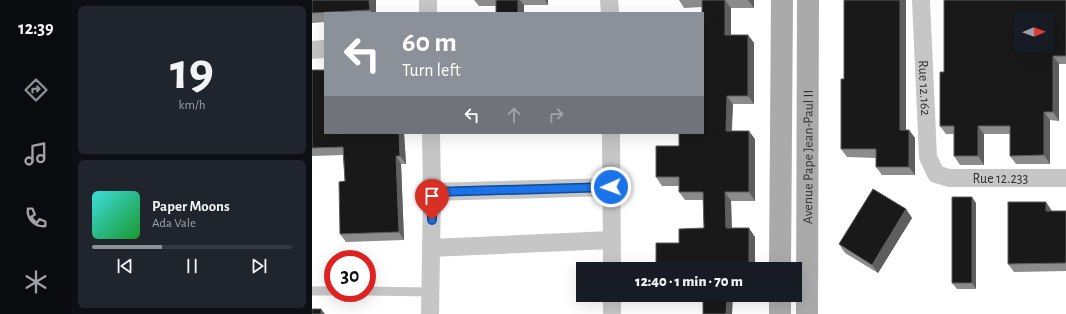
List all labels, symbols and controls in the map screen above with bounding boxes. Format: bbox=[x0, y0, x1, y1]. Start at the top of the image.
north arrow bbox=[1014, 12, 1054, 52]
map controls bbox=[1014, 12, 1054, 52]
text: 12:39 bbox=[18, 20, 54, 38]
icon: left bbox=[336, 28, 388, 80]
text: 60 m bbox=[402, 29, 457, 57]
text: 19 bbox=[170, 46, 214, 98]
street label: Rue 12.162 bbox=[916, 60, 932, 116]
text: Turn left bbox=[402, 62, 461, 80]
icon: directions bbox=[22, 76, 50, 104]
street label: Avenue Pape Jean-Paul II bbox=[801, 90, 816, 224]
text: km/h bbox=[179, 99, 205, 112]
icon: left bbox=[461, 104, 483, 126]
icon: ahead bbox=[503, 104, 525, 126]
icon: right bbox=[545, 104, 567, 126]
icon: music bbox=[22, 140, 50, 168]
position arrow bbox=[590, 166, 632, 208]
street label: Rue 12.233 bbox=[973, 172, 1029, 186]
pin bbox=[415, 179, 449, 220]
icon: arrive bbox=[421, 185, 443, 207]
text: Paper Moons bbox=[152, 199, 230, 214]
icon: phone bbox=[22, 204, 50, 232]
text: Ada Vale bbox=[152, 217, 196, 230]
speed limit sign: 30 bbox=[324, 250, 376, 302]
icon: previous bbox=[114, 255, 136, 277]
icon: pause bbox=[181, 255, 203, 277]
icon: next bbox=[248, 255, 270, 277]
icon: climate bbox=[22, 268, 50, 296]
text: 12:40 · 1 min · 70 m bbox=[635, 274, 743, 289]

